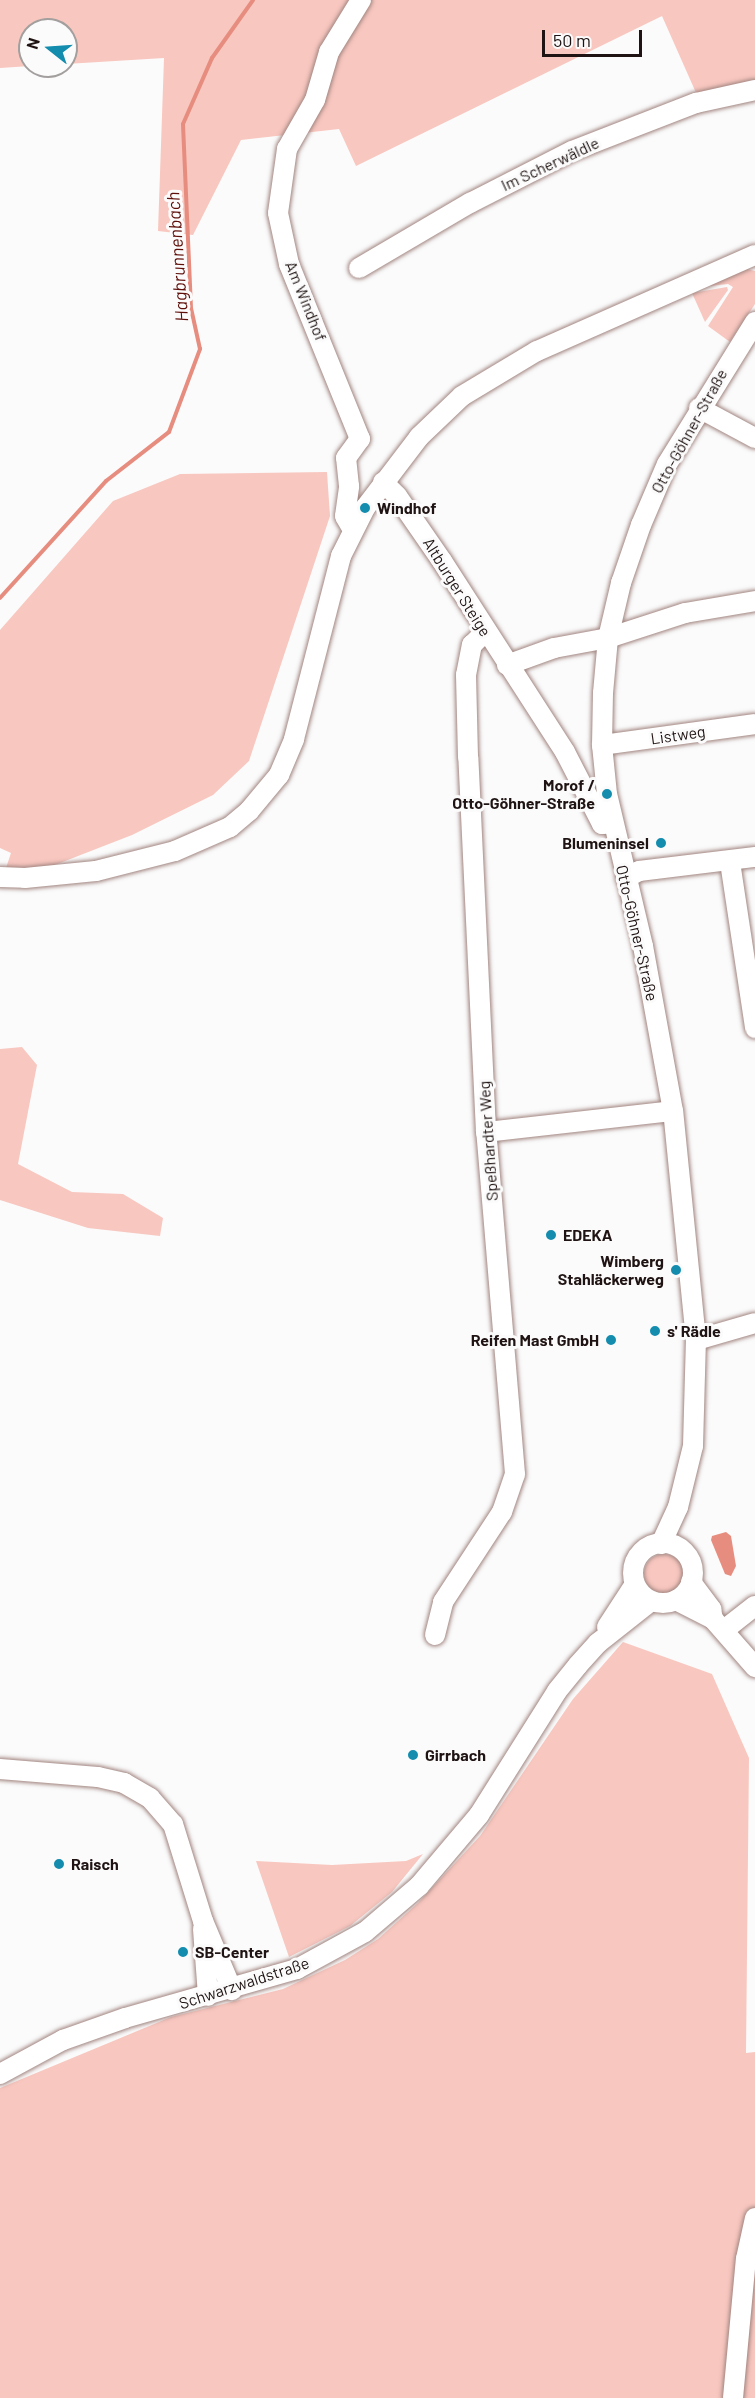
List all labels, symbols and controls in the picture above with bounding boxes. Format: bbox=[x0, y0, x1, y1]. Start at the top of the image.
north arrow bbox=[18, 18, 78, 78]
scale bar bbox=[545, 18, 646, 56]
text: 50 m bbox=[553, 29, 591, 51]
text: N bbox=[22, 35, 43, 51]
street label: Im Scherwäldle bbox=[498, 133, 602, 195]
water label: Hagbrunnenbach bbox=[162, 191, 192, 323]
street label: Am Windhof bbox=[281, 258, 331, 344]
street label: Otto-Göhner-Straße bbox=[647, 366, 731, 496]
place label: Windhof bbox=[377, 498, 436, 518]
marker: Windhof bbox=[358, 501, 372, 515]
street label: Altburger Steige bbox=[419, 534, 495, 640]
street label: Listweg bbox=[649, 722, 707, 748]
place label: Morof / Otto-Göhner-Straße bbox=[452, 775, 595, 813]
marker: Morof / Otto-Göhner-Straße bbox=[600, 787, 614, 801]
place label: Blumeninsel bbox=[562, 833, 649, 853]
marker: Blumeninsel bbox=[654, 836, 668, 850]
street label: Otto-Göhner-Straße bbox=[612, 863, 662, 1003]
street label: Speßhardter Weg bbox=[474, 1080, 502, 1202]
place label: EDEKA bbox=[563, 1225, 613, 1245]
marker: EDEKA bbox=[544, 1228, 558, 1242]
place label: Wimberg Stahläckerweg bbox=[558, 1251, 664, 1289]
marker: Wimberg Stahläckerweg bbox=[669, 1263, 683, 1277]
place label: s' Rädle bbox=[667, 1321, 721, 1341]
marker: s' Rädle bbox=[648, 1324, 662, 1338]
place label: Reifen Mast GmbH bbox=[471, 1330, 599, 1350]
marker: Reifen Mast GmbH bbox=[604, 1333, 618, 1347]
place label: Girrbach bbox=[425, 1745, 486, 1765]
marker: Girrbach bbox=[406, 1748, 420, 1762]
place label: Raisch bbox=[71, 1854, 119, 1874]
marker: Raisch bbox=[52, 1857, 66, 1871]
place label: SB-Center bbox=[195, 1942, 269, 1962]
marker: SB-Center bbox=[176, 1945, 190, 1959]
street label: Schwarzwaldstraße bbox=[177, 1953, 311, 2013]

